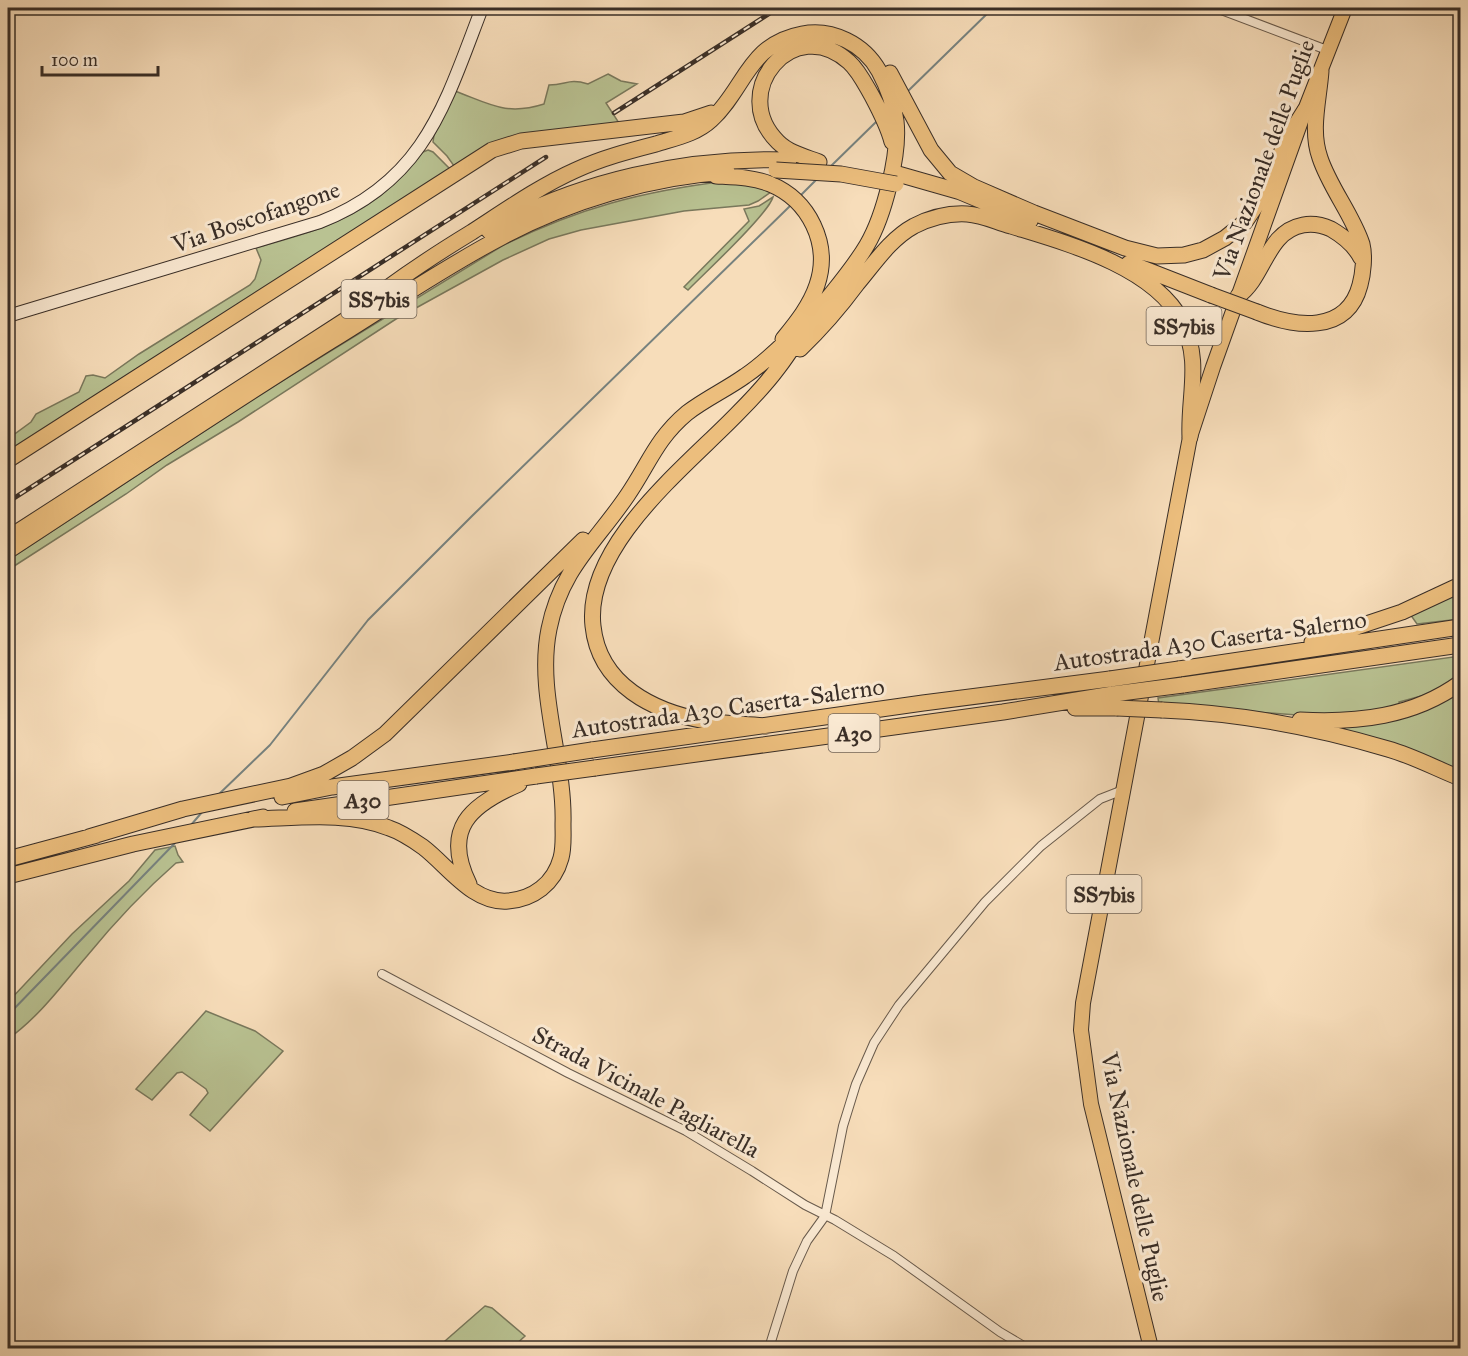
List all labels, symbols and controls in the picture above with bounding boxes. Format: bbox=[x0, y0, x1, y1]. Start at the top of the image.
street label: Via Nazionale delle Puglie bbox=[1206, 36, 1322, 285]
scale bar bbox=[42, 39, 158, 77]
text: 100 m bbox=[51, 49, 98, 71]
street label: Via Boscofangone bbox=[167, 174, 344, 260]
road number: SS7bis bbox=[342, 280, 416, 318]
road number: SS7bis bbox=[1146, 307, 1222, 345]
street label: Autostrada A30 Caserta-Salerno bbox=[1051, 604, 1368, 678]
street label: Autostrada A30 Caserta-Salerno bbox=[570, 672, 886, 744]
road number: A30 bbox=[828, 714, 880, 752]
road number: A30 bbox=[338, 781, 388, 819]
road number: SS7bis bbox=[1066, 875, 1142, 913]
street label: Strada Vicinale Pagliarella bbox=[527, 1019, 766, 1165]
street label: Via Nazionale delle Puglie bbox=[1094, 1049, 1176, 1304]

